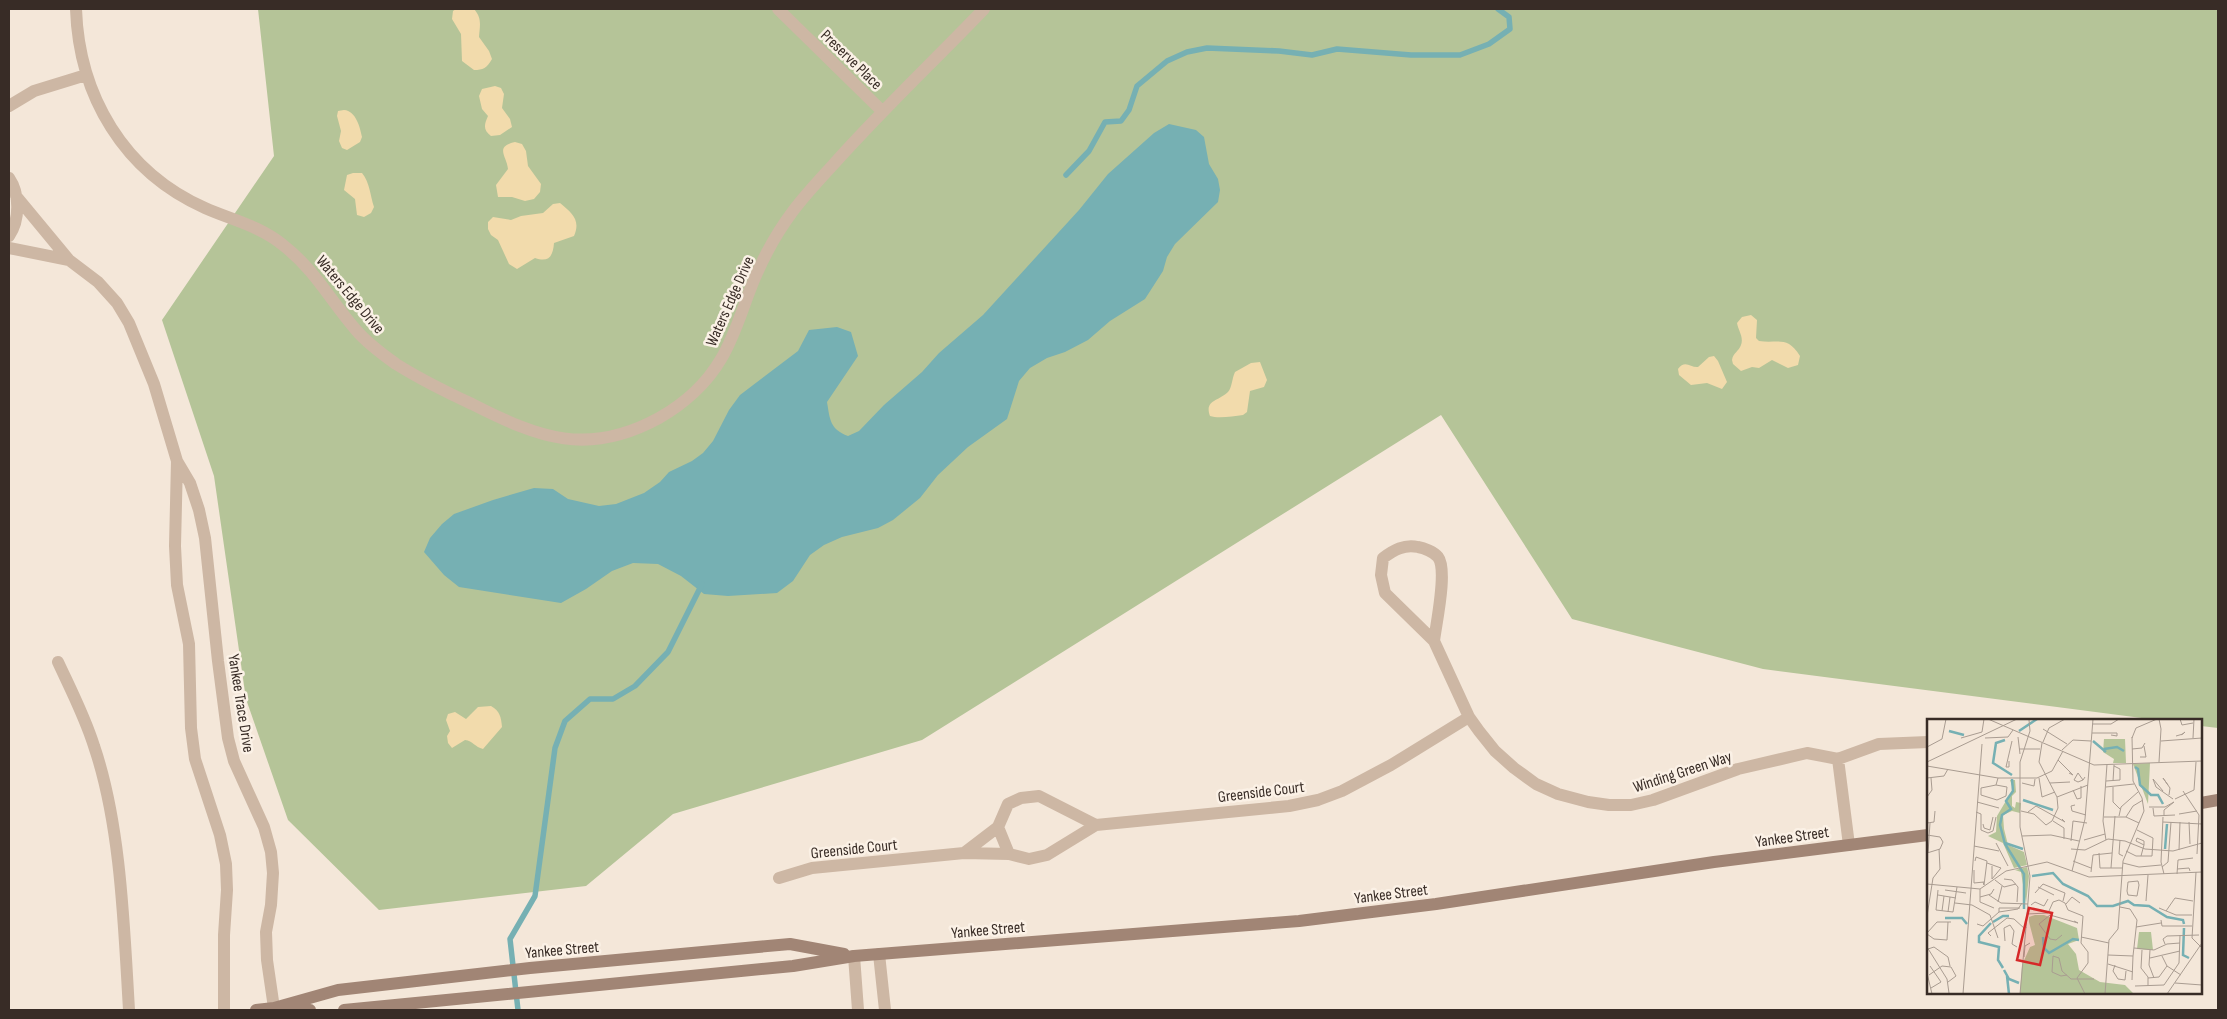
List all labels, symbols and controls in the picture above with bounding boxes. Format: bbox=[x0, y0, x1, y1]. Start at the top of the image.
street label: Preserve Place bbox=[816, 26, 886, 94]
street label: Waters Edge Drive bbox=[312, 252, 388, 338]
street label: Waters Edge Drive bbox=[702, 254, 759, 349]
street label: Yankee Trace Drive bbox=[223, 653, 258, 754]
inset map bbox=[1927, 719, 2202, 994]
street label: Winding Green Way bbox=[1631, 748, 1734, 797]
street label: Greenside Court bbox=[1217, 778, 1306, 807]
street label: Yankee Street bbox=[1754, 823, 1830, 852]
street label: Greenside Court bbox=[810, 835, 899, 863]
street label: Yankee Street bbox=[1353, 881, 1429, 908]
street label: Yankee Street bbox=[950, 918, 1026, 943]
street label: Yankee Street bbox=[524, 938, 600, 963]

